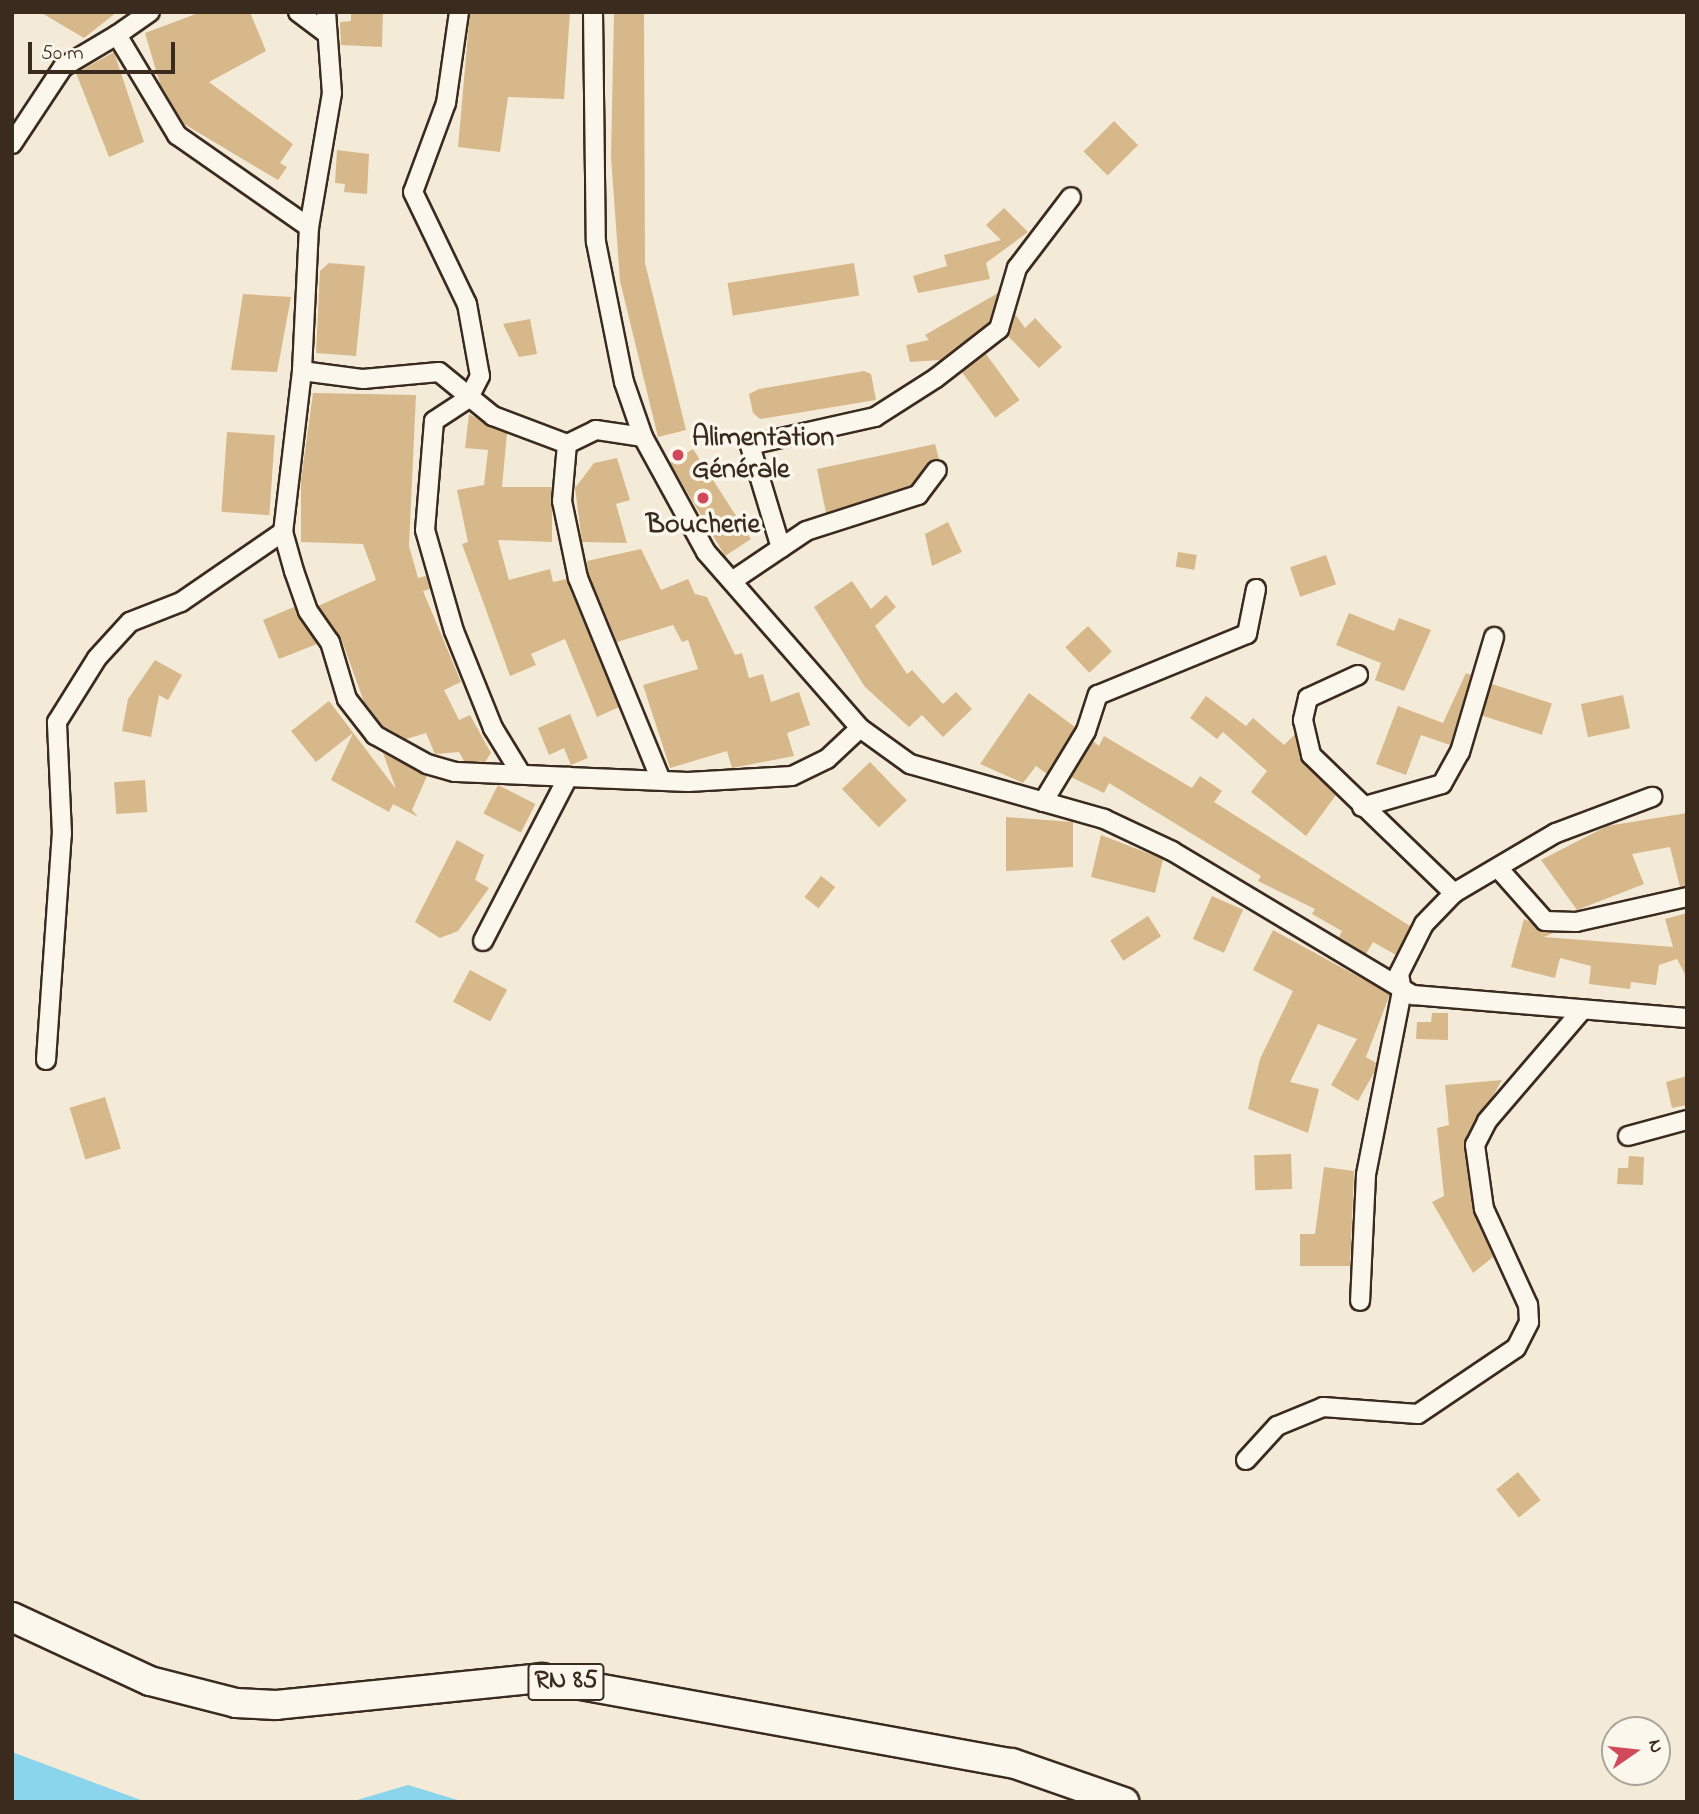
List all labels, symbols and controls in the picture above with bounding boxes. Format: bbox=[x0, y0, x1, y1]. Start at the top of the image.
scale bar bbox=[32, 28, 178, 72]
text: 50 m bbox=[41, 39, 84, 69]
place label: Alimentation Générale bbox=[692, 422, 834, 488]
marker: Alimentation Générale bbox=[670, 447, 686, 463]
marker: Boucherie bbox=[695, 490, 711, 506]
place label: Boucherie bbox=[646, 509, 760, 543]
road number: RN 85 bbox=[526, 1660, 606, 1704]
north arrow bbox=[1601, 1716, 1671, 1786]
text: N bbox=[1640, 1737, 1670, 1756]

